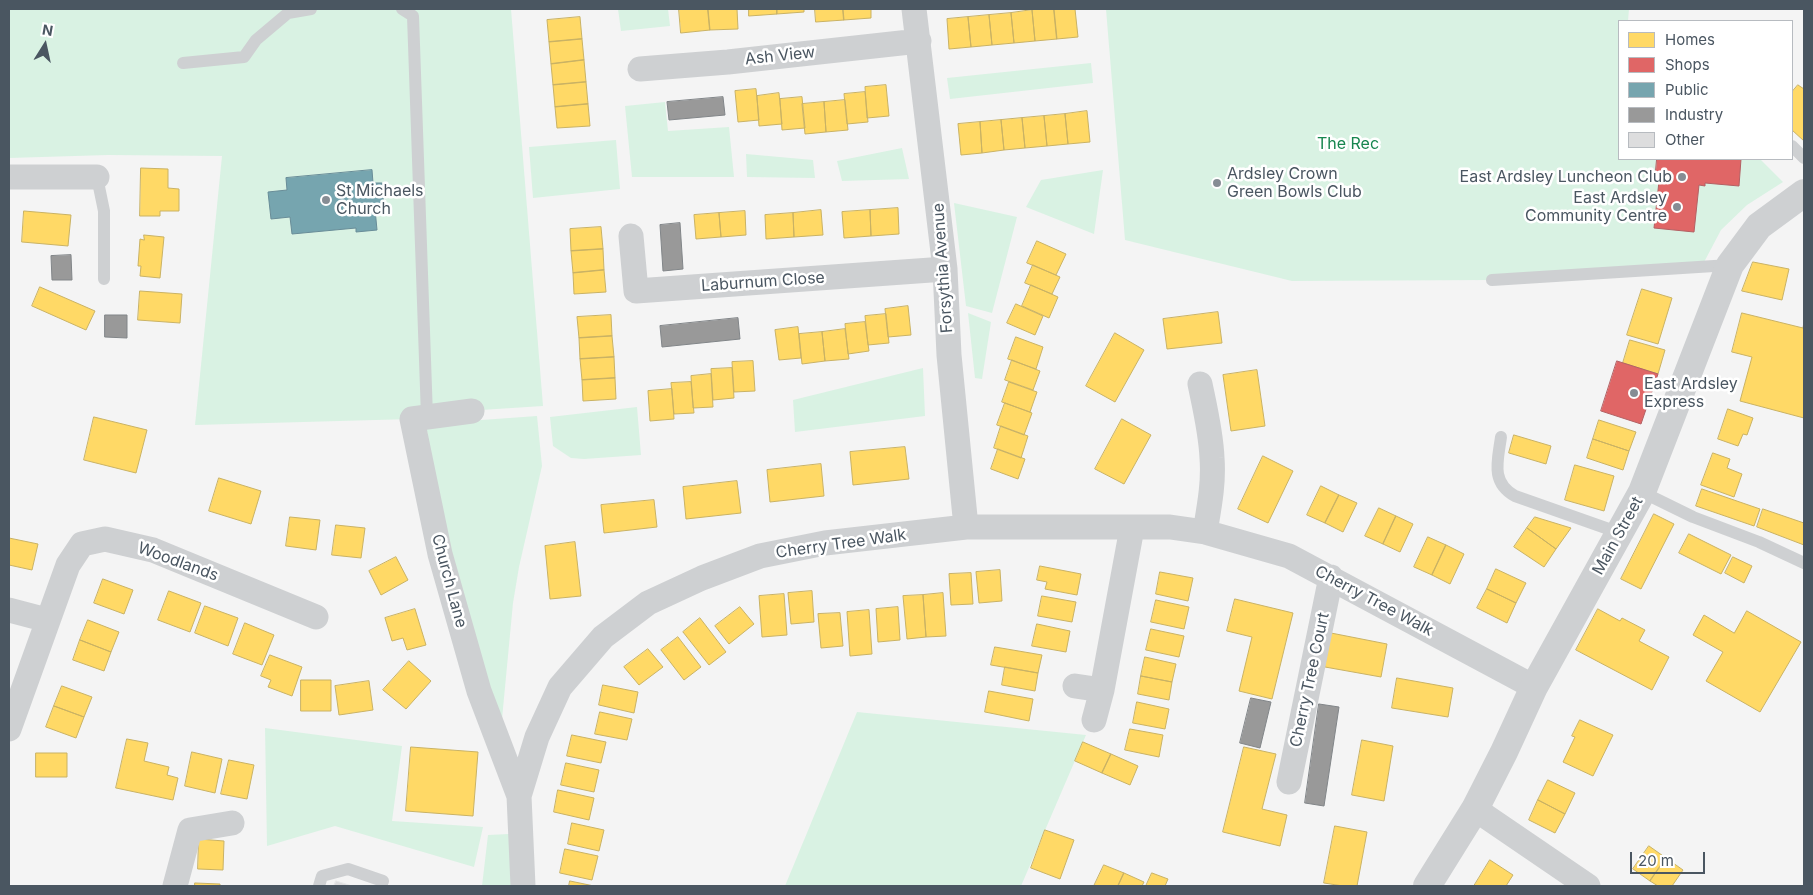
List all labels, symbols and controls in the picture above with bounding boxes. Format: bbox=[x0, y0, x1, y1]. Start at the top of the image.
north arrow bbox=[20, 20, 70, 70]
text: N bbox=[41, 20, 54, 39]
legend bbox=[1618, 20, 1793, 160]
text: Homes bbox=[1665, 30, 1715, 49]
street label: Ash View bbox=[744, 43, 816, 69]
text: Shops bbox=[1665, 55, 1710, 74]
text: Public bbox=[1665, 80, 1708, 99]
text: Industry bbox=[1665, 105, 1723, 124]
text: Other bbox=[1665, 130, 1705, 149]
park label: The Rec bbox=[1317, 134, 1379, 154]
place label: Ardsley Crown Green Bowls Club bbox=[1227, 164, 1362, 202]
place label: East Ardsley Luncheon Club bbox=[1460, 167, 1672, 187]
marker: East Ardsley Luncheon Club bbox=[1676, 171, 1688, 183]
marker: Ardsley Crown Green Bowls Club bbox=[1211, 177, 1223, 189]
place label: St Michaels Church bbox=[336, 181, 424, 219]
place label: East Ardsley Community Centre bbox=[1525, 188, 1667, 226]
marker: St Michaels Church bbox=[320, 194, 332, 206]
marker: East Ardsley Community Centre bbox=[1671, 201, 1683, 213]
street label: Forsythia Avenue bbox=[929, 202, 957, 334]
street label: Laburnum Close bbox=[701, 268, 825, 296]
place label: East Ardsley Express bbox=[1644, 374, 1738, 412]
marker: East Ardsley Express bbox=[1628, 387, 1640, 399]
street label: Main Street bbox=[1589, 494, 1647, 578]
street label: Cherry Tree Walk bbox=[775, 525, 907, 563]
street label: Church Lane bbox=[427, 532, 471, 630]
street label: Woodlands bbox=[135, 539, 221, 585]
street label: Cherry Tree Walk bbox=[1311, 562, 1437, 640]
street label: Cherry Tree Court bbox=[1286, 611, 1334, 749]
scale bar bbox=[1633, 842, 1708, 874]
text: 20 m bbox=[1638, 851, 1674, 870]

